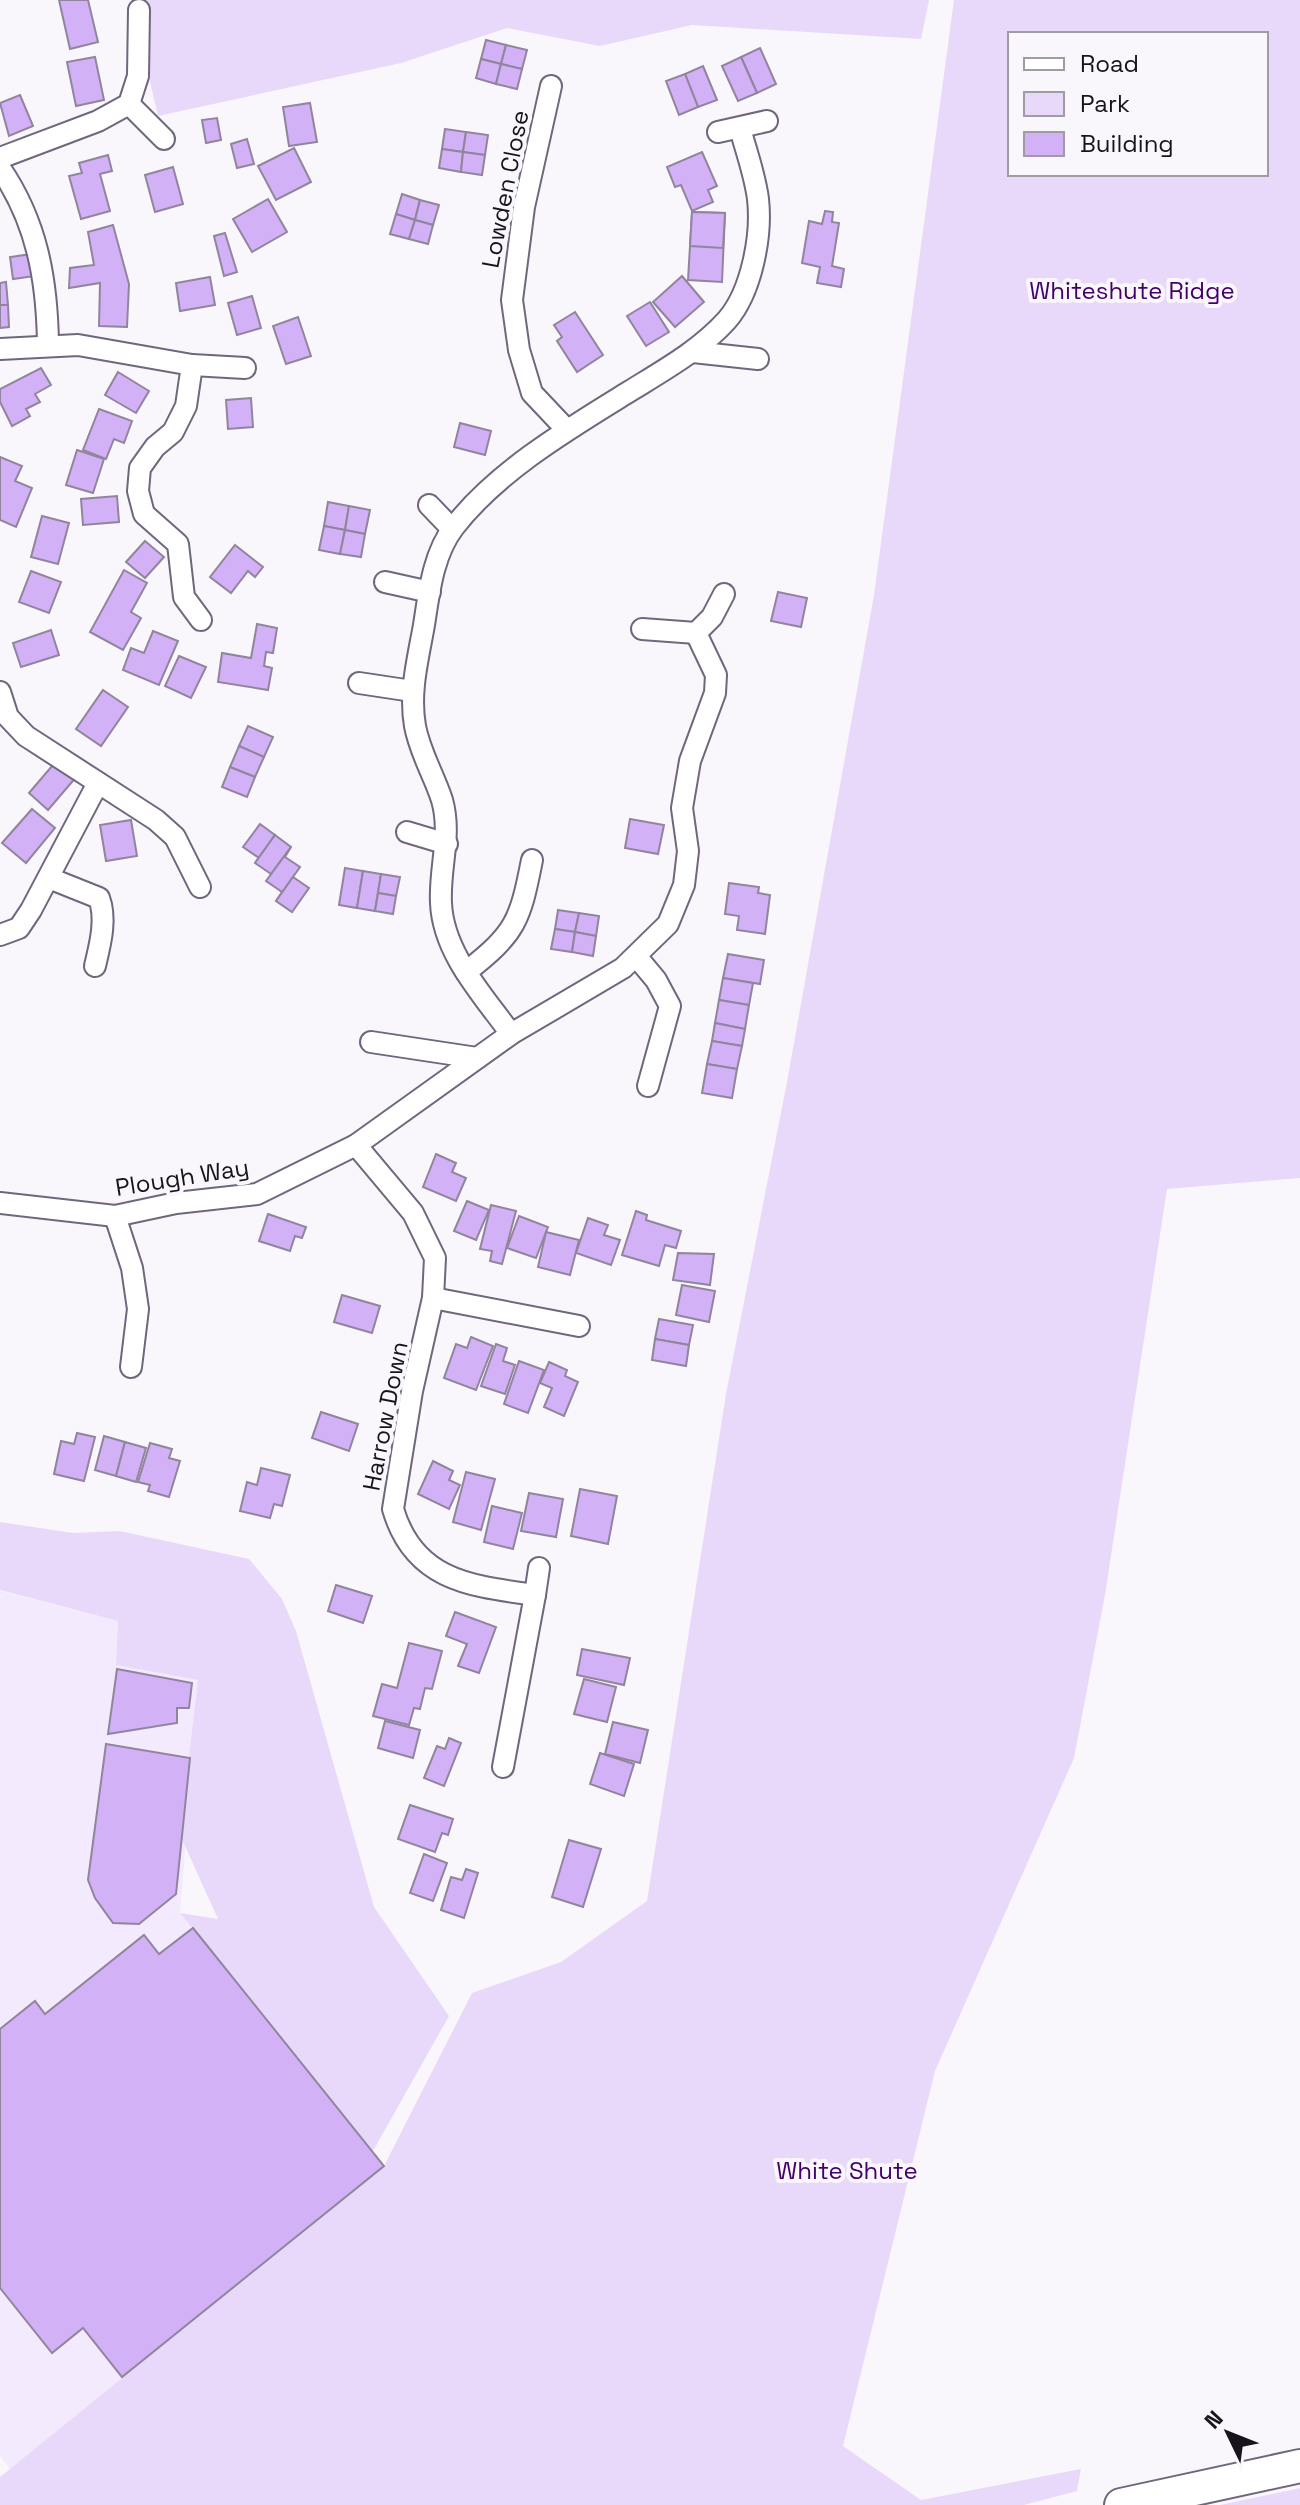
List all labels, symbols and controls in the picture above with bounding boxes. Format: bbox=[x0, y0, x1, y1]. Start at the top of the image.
legend bbox=[1008, 32, 1268, 176]
text: Road bbox=[1080, 48, 1139, 79]
text: Park bbox=[1080, 88, 1130, 119]
street label: Lowden Close bbox=[475, 107, 535, 271]
text: Building bbox=[1080, 128, 1174, 159]
park label: Whiteshute Ridge bbox=[1029, 275, 1235, 306]
street label: Plough Way bbox=[113, 1151, 251, 1203]
street label: Harrow Down bbox=[355, 1339, 415, 1493]
park label: White Shute bbox=[776, 2155, 918, 2186]
north arrow bbox=[1188, 2393, 1268, 2473]
text: N bbox=[1198, 2404, 1229, 2434]

